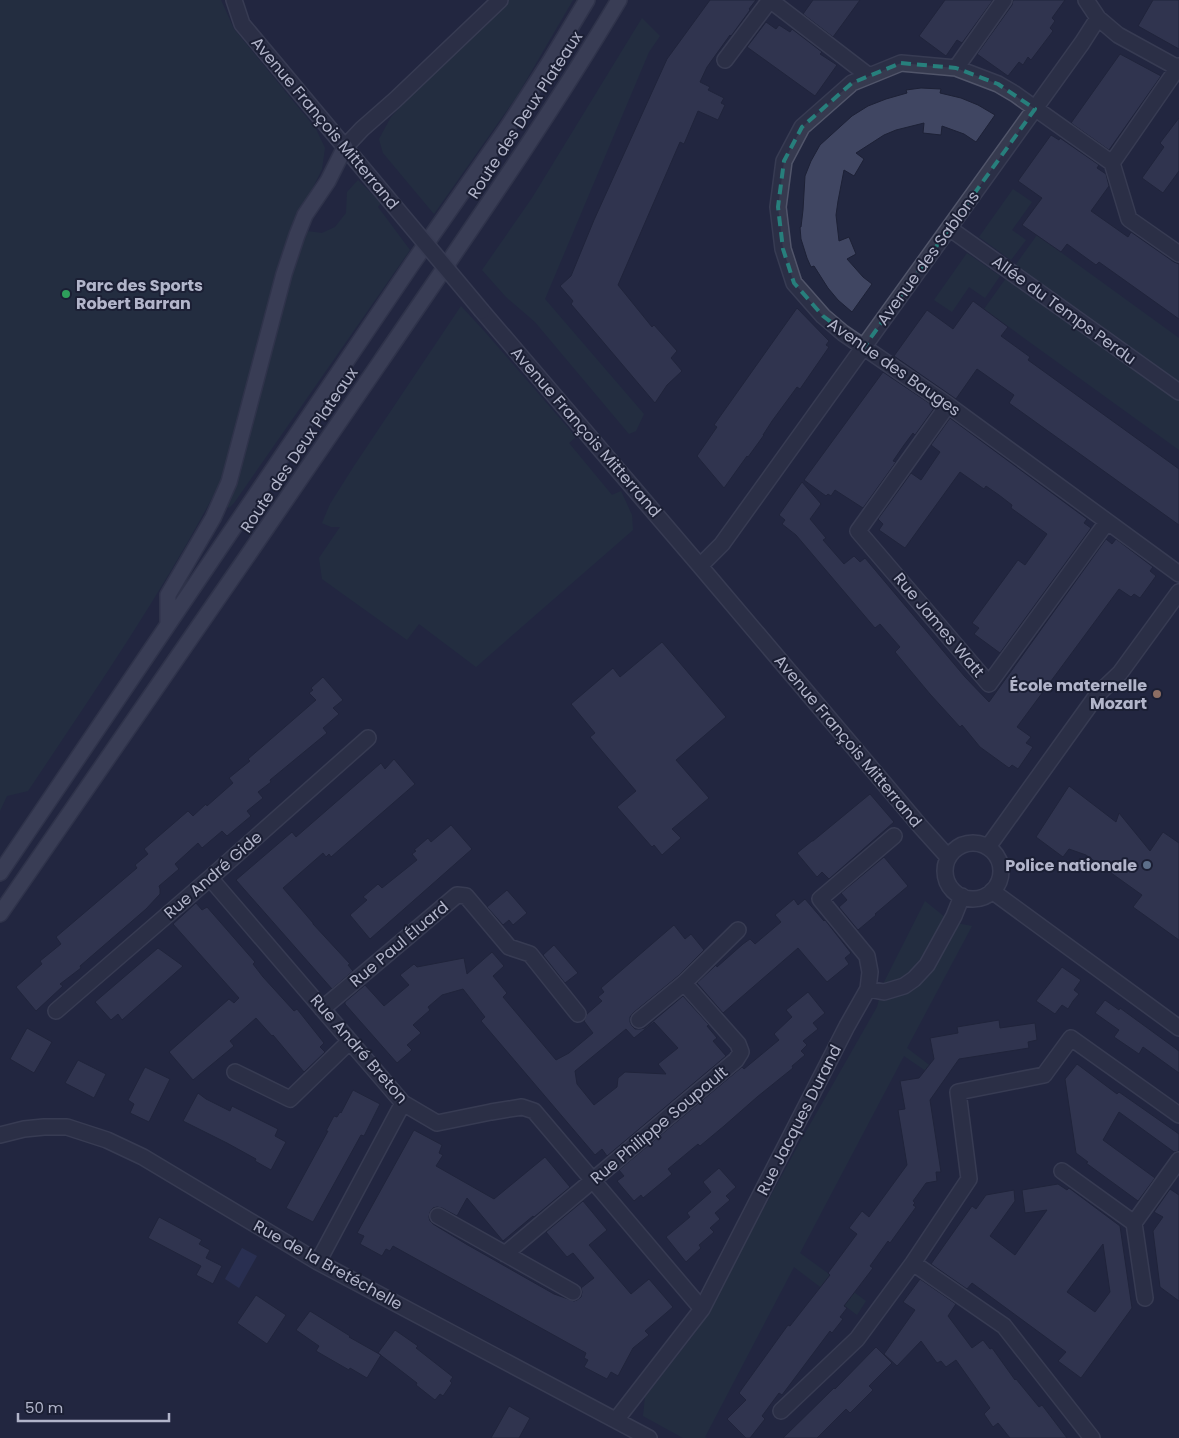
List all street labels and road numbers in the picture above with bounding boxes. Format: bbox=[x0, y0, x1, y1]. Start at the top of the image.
street label: Route des Deux Plateaux bbox=[462, 26, 588, 203]
street label: Avenue François Mitterrand bbox=[246, 32, 404, 214]
street label: Avenue des Sablons bbox=[871, 186, 985, 330]
street label: Allée du Temps Perdu bbox=[987, 250, 1141, 370]
street label: Avenue des Bauges bbox=[823, 312, 965, 422]
street label: Avenue François Mitterrand bbox=[505, 342, 667, 522]
street label: Route des Deux Plateaux bbox=[235, 362, 363, 537]
street label: Rue James Watt bbox=[888, 568, 990, 683]
street label: Avenue François Mitterrand bbox=[769, 650, 927, 832]
street label: Rue André Gide bbox=[159, 826, 267, 924]
street label: Rue Paul Éluard bbox=[345, 896, 453, 992]
street label: Rue André Breton bbox=[305, 989, 413, 1109]
street label: Rue Jacques Durand bbox=[751, 1041, 847, 1199]
street label: Rue Philippe Soupault bbox=[585, 1061, 733, 1189]
street label: Rue de la Bretéchelle bbox=[249, 1214, 407, 1316]

